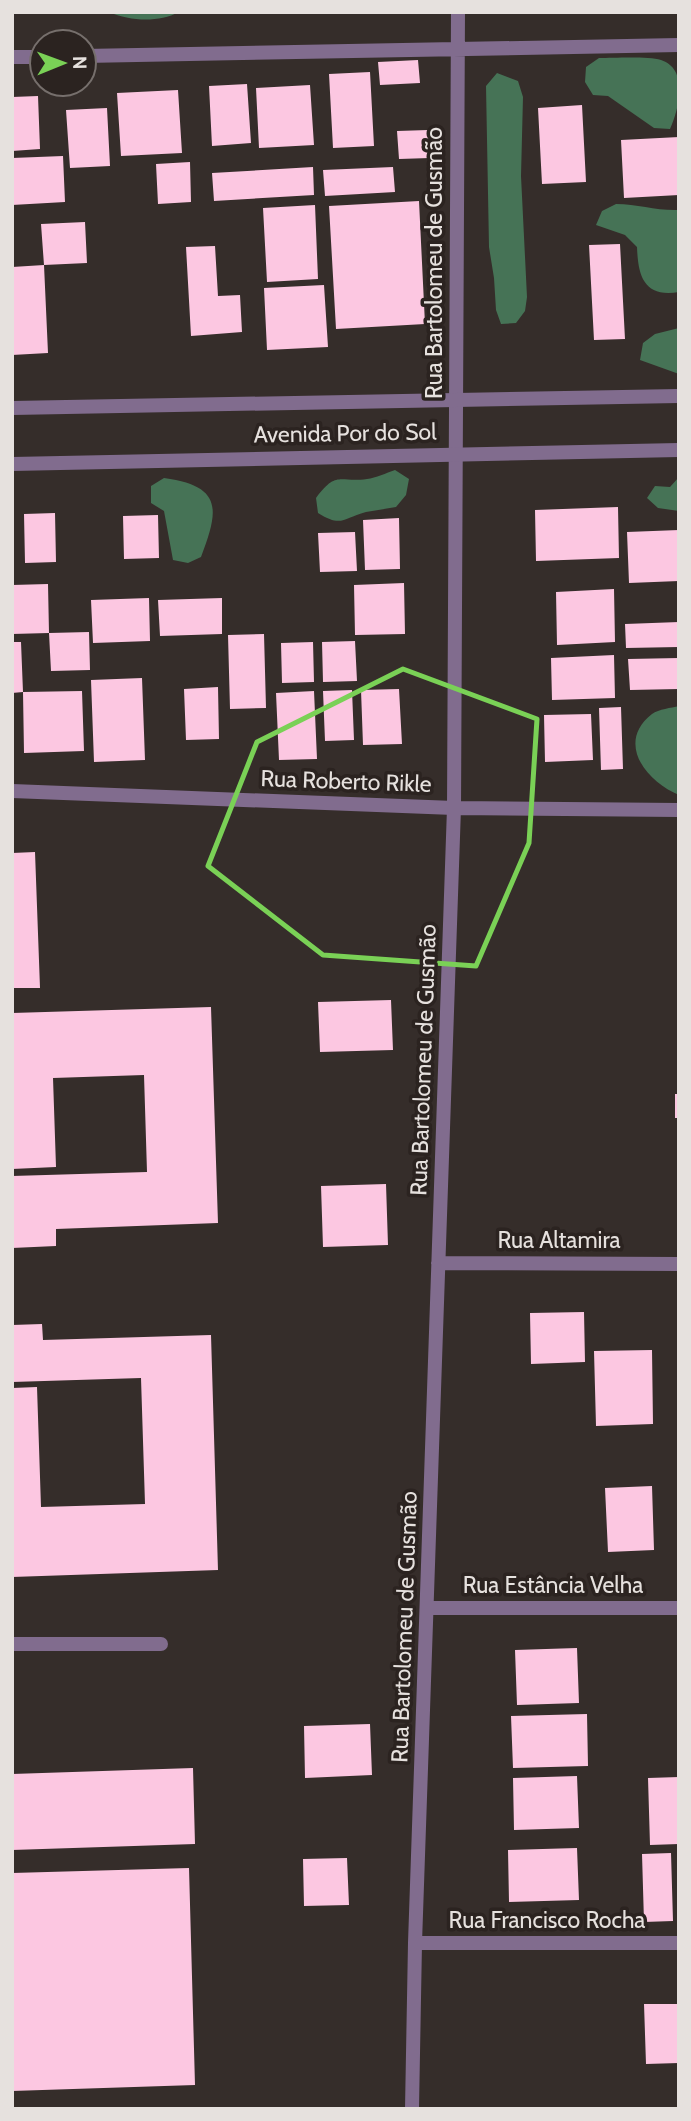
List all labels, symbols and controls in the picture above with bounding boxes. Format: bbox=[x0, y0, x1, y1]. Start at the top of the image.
north arrow bbox=[28, 28, 98, 98]
text: N bbox=[68, 56, 91, 70]
street label: Rua Bartolomeu de Gusmão bbox=[420, 127, 448, 399]
street label: Avenida Por do Sol bbox=[253, 417, 437, 449]
street label: Rua Roberto Rikle bbox=[260, 764, 432, 798]
street label: Rua Bartolomeu de Gusmão bbox=[404, 924, 442, 1196]
street label: Rua Altamira bbox=[497, 1226, 621, 1254]
street label: Rua Bartolomeu de Gusmão bbox=[385, 1491, 423, 1763]
street label: Rua Estância Velha bbox=[463, 1571, 643, 1599]
street label: Rua Francisco Rocha bbox=[449, 1906, 645, 1934]

